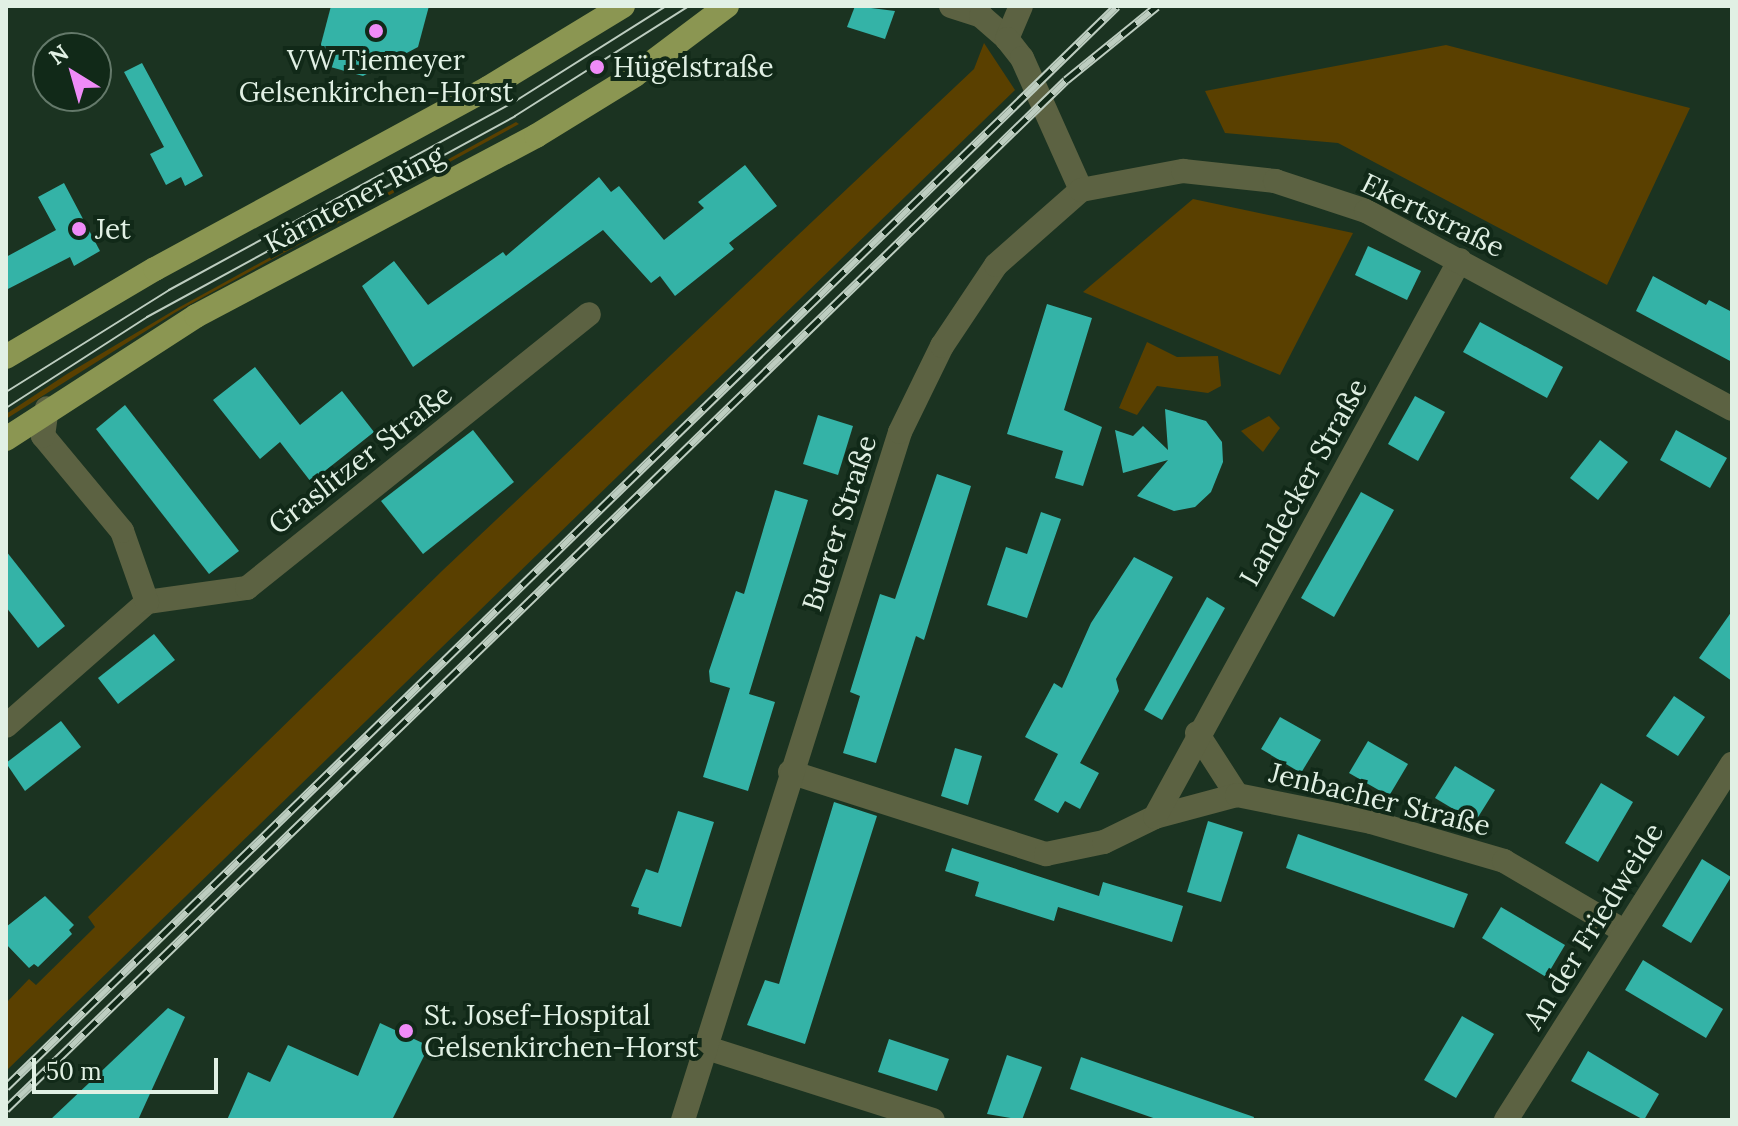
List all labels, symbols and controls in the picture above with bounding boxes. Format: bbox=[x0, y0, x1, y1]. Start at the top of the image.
marker: VW Tiemeyer Gelsenkirchen-Horst bbox=[367, 22, 385, 40]
north arrow bbox=[32, 32, 112, 112]
text: N bbox=[44, 38, 74, 71]
place label: VW Tiemeyer Gelsenkirchen-Horst bbox=[239, 43, 513, 109]
place label: Hügelstraße bbox=[613, 50, 774, 84]
marker: Hügelstraße bbox=[588, 58, 606, 76]
street label: Kärntener Ring bbox=[259, 138, 449, 260]
street label: Ekertstraße bbox=[1356, 166, 1510, 264]
place label: Jet bbox=[95, 212, 131, 246]
marker: Jet bbox=[70, 220, 88, 238]
street label: Landecker Straße bbox=[1232, 373, 1374, 591]
street label: Graslitzer Straße bbox=[262, 377, 458, 541]
street label: Buerer Straße bbox=[795, 431, 883, 615]
street label: Jenbacher Straße bbox=[1266, 755, 1494, 843]
street label: An der Friedweide bbox=[1516, 817, 1670, 1035]
place label: St. Josef-Hospital Gelsenkirchen-Horst bbox=[424, 998, 699, 1064]
marker: St. Josef-Hospital Gelsenkirchen-Horst bbox=[395, 1020, 417, 1042]
scale bar bbox=[36, 1042, 222, 1092]
text: 50 m bbox=[46, 1056, 102, 1087]

